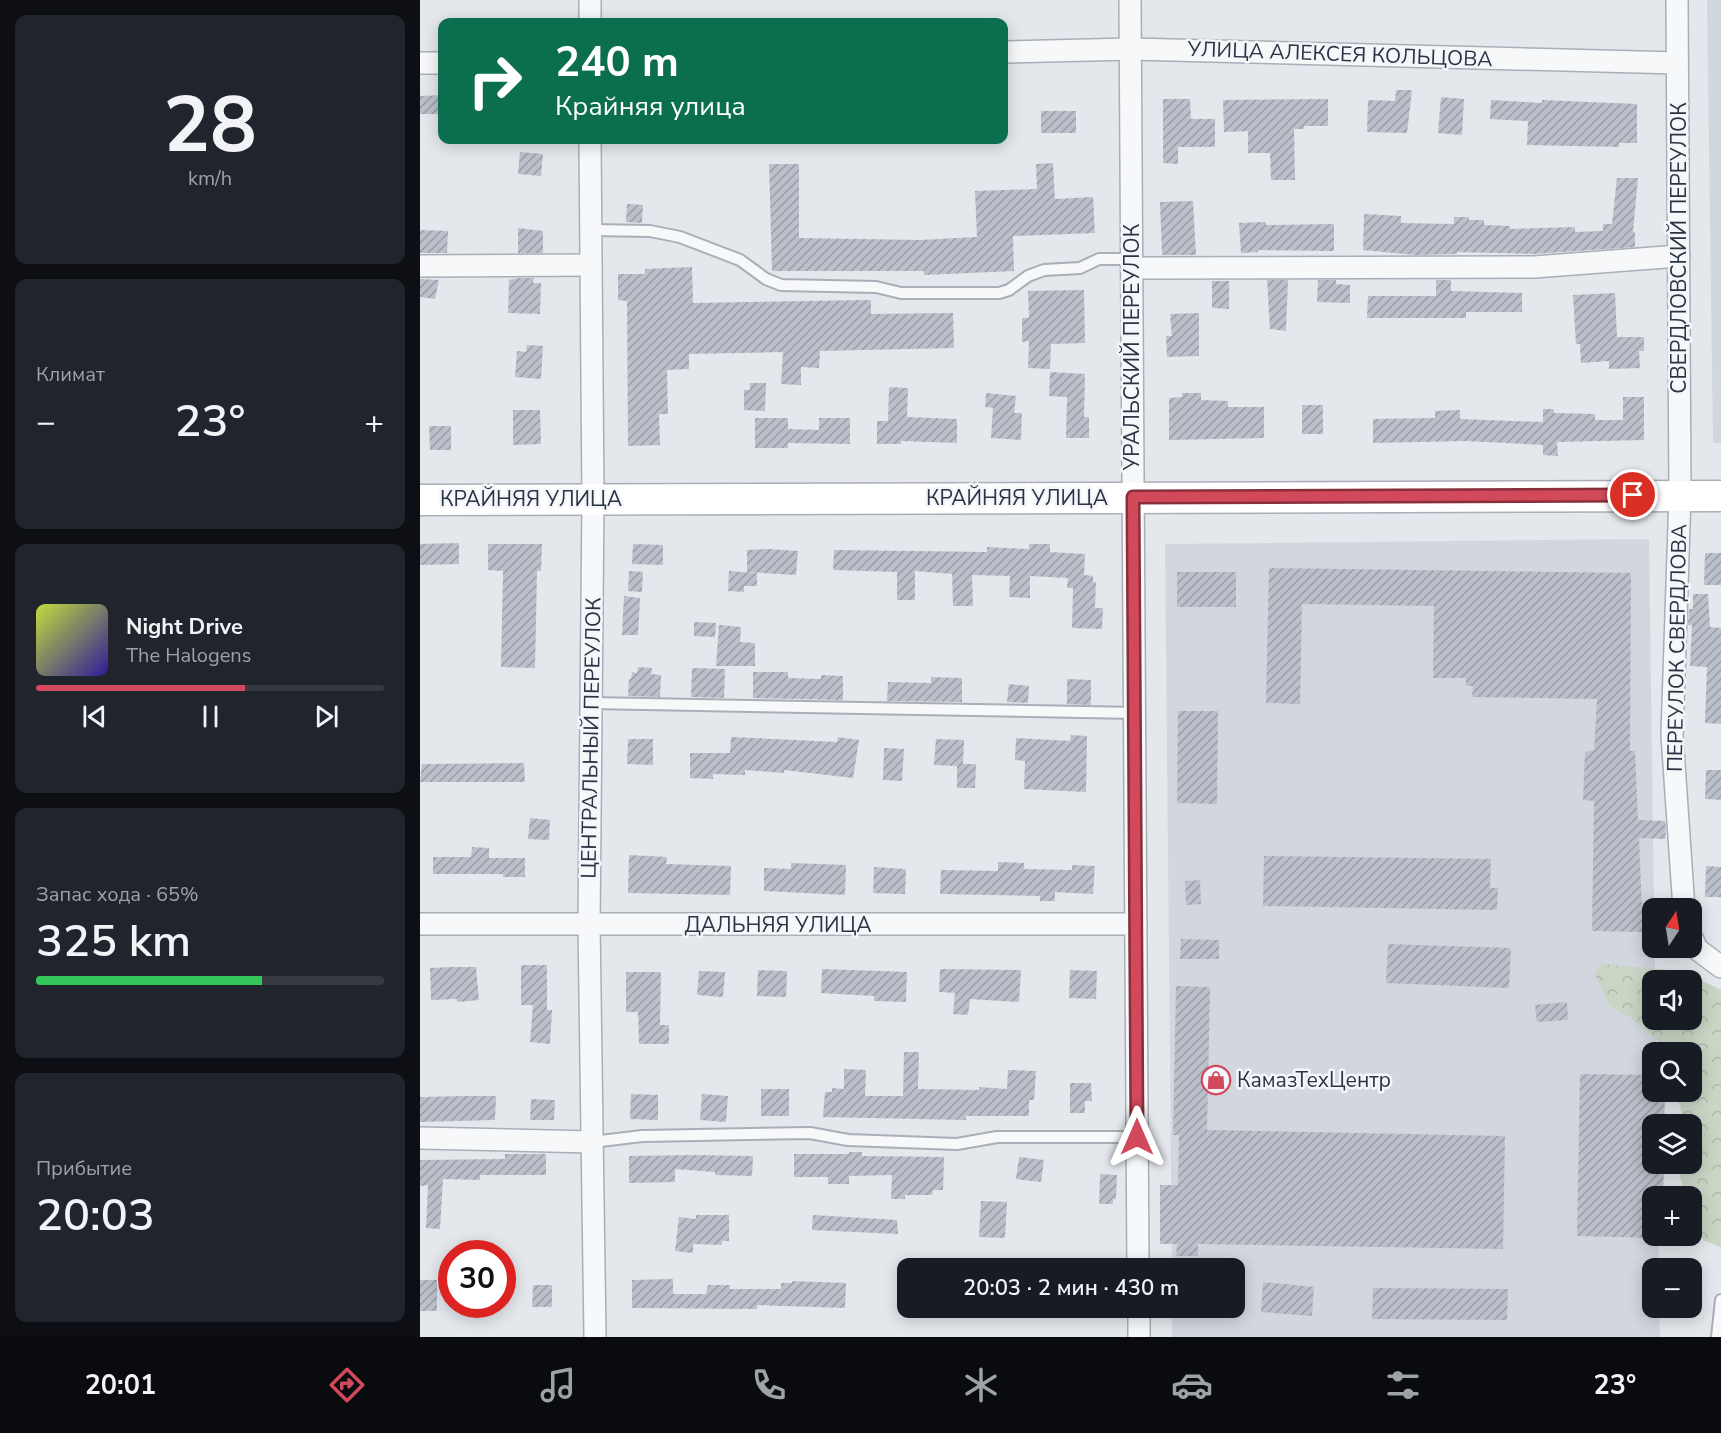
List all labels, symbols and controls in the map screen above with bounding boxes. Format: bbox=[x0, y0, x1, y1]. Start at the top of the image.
text: 240 m bbox=[555, 34, 679, 91]
street label: УЛИЦА АЛЕКСЕЯ КОЛЬЦОВА bbox=[1186, 35, 1493, 73]
icon: right bbox=[456, 42, 534, 120]
text: 28 bbox=[163, 72, 257, 179]
text: Крайняя улица bbox=[555, 88, 746, 125]
street label: СВЕРДЛОВСКИЙ ПЕРЕУЛОК bbox=[1665, 102, 1693, 394]
text: km/h bbox=[188, 165, 232, 192]
street label: УРАЛЬСКИЙ ПЕРЕУЛОК bbox=[1118, 223, 1146, 471]
text: Климат bbox=[36, 361, 105, 388]
text: 23° bbox=[175, 391, 245, 452]
text: − bbox=[36, 400, 56, 445]
text: + bbox=[364, 400, 384, 445]
pin bbox=[1607, 469, 1658, 520]
icon: arrive bbox=[1616, 478, 1649, 511]
street label: КРАЙНЯЯ УЛИЦА bbox=[926, 484, 1108, 512]
street label: КРАЙНЯЯ УЛИЦА bbox=[440, 485, 622, 513]
street label: ПЕРЕУЛОК СВЕРДЛОВА bbox=[1661, 524, 1693, 772]
street label: ЦЕНТРАЛЬНЫЙ ПЕРЕУЛОК bbox=[575, 597, 607, 879]
text: Night Drive bbox=[126, 612, 243, 642]
text: The Halogens bbox=[126, 642, 251, 669]
icon: previous bbox=[78, 700, 111, 733]
icon: pause bbox=[194, 700, 227, 733]
icon: next bbox=[310, 700, 343, 733]
text: Запас хода · 65% bbox=[36, 881, 199, 908]
north arrow bbox=[1642, 898, 1702, 958]
map controls bbox=[1642, 898, 1702, 1318]
text: 325 km bbox=[36, 911, 191, 972]
street label: ДАЛЬНЯЯ УЛИЦА bbox=[684, 911, 872, 939]
button: sound bbox=[1642, 970, 1702, 1030]
button: search bbox=[1642, 1042, 1702, 1102]
shop icon: КамазТехЦентр bbox=[1200, 1064, 1232, 1096]
place label: КамазТехЦентр bbox=[1237, 1066, 1391, 1094]
position arrow bbox=[1105, 1105, 1169, 1169]
button: layers bbox=[1642, 1114, 1702, 1174]
text: Прибытие bbox=[36, 1155, 132, 1182]
text: 20:03 bbox=[36, 1185, 155, 1246]
button: + bbox=[1642, 1186, 1702, 1246]
speed limit sign: 30 bbox=[438, 1240, 516, 1318]
button: − bbox=[1642, 1258, 1702, 1318]
text: 20:03 · 2 мин · 430 m bbox=[963, 1273, 1179, 1303]
icon: directions bbox=[326, 1364, 368, 1406]
icon: music bbox=[537, 1364, 579, 1406]
icon: phone bbox=[748, 1364, 790, 1406]
icon: climate bbox=[960, 1364, 1002, 1406]
icon: car bbox=[1171, 1364, 1213, 1406]
icon: filters bbox=[1382, 1364, 1424, 1406]
text: 20:01 bbox=[85, 1367, 156, 1404]
text: 23° bbox=[1594, 1367, 1636, 1404]

